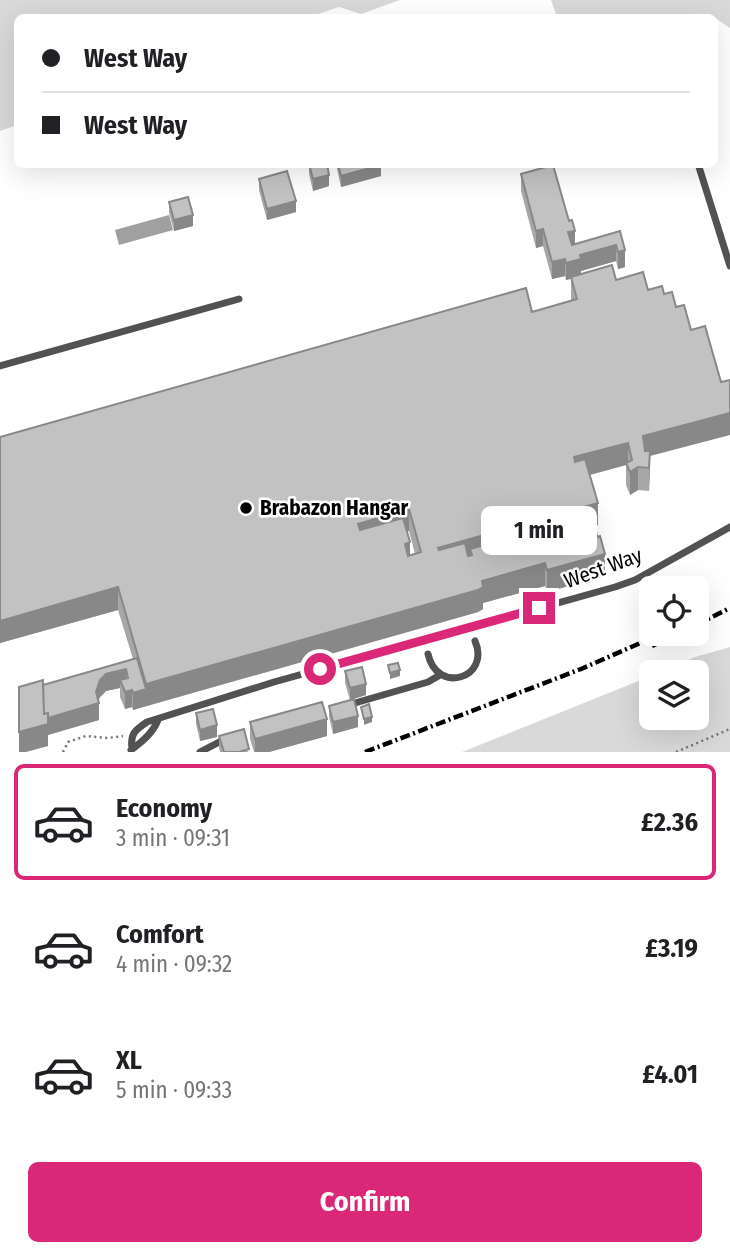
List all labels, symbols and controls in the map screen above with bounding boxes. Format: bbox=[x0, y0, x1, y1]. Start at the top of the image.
text: West Way bbox=[84, 43, 187, 74]
text: West Way bbox=[84, 110, 187, 141]
place label: Brabazon Hangar bbox=[260, 495, 409, 521]
marker: Brabazon Hangar bbox=[238, 500, 254, 516]
callout: 1 min bbox=[481, 506, 597, 556]
text: 1 min bbox=[514, 516, 564, 544]
street label: West Way bbox=[560, 542, 646, 594]
map controls bbox=[639, 576, 709, 730]
button: locate bbox=[639, 576, 709, 646]
route end bbox=[523, 592, 555, 624]
route start bbox=[304, 653, 336, 685]
button: layers bbox=[639, 660, 709, 730]
icon: car bbox=[32, 791, 95, 854]
text: Economy bbox=[116, 793, 212, 824]
text: £2.36 bbox=[641, 807, 698, 838]
text: 3 min · 09:31 bbox=[116, 824, 230, 852]
icon: car bbox=[32, 917, 95, 980]
text: Comfort bbox=[116, 919, 204, 950]
text: £3.19 bbox=[645, 933, 698, 964]
text: 4 min · 09:32 bbox=[116, 950, 232, 978]
icon: car bbox=[32, 1043, 95, 1106]
text: XL bbox=[116, 1045, 142, 1076]
text: £4.01 bbox=[642, 1059, 698, 1090]
text: 5 min · 09:33 bbox=[116, 1076, 232, 1104]
button: Confirm bbox=[28, 1162, 702, 1242]

